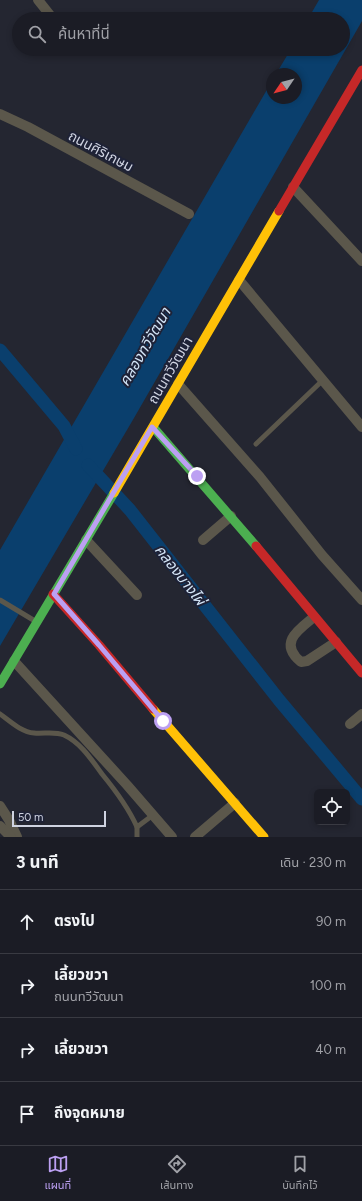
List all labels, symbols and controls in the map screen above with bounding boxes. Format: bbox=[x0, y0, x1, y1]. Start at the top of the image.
search box bbox=[12, 12, 350, 56]
icon: search bbox=[26, 23, 48, 45]
text: ค้นหาที่นี่ bbox=[58, 25, 110, 43]
north arrow bbox=[266, 68, 302, 104]
street label: ถนนศิริเกษม bbox=[65, 127, 136, 176]
water label: คลองทวีวัฒนา bbox=[115, 304, 175, 389]
street label: ถนนทวีวัฒนา bbox=[144, 334, 196, 407]
route end bbox=[188, 467, 206, 485]
water label: คลองบางไผ่ bbox=[151, 541, 210, 610]
route start bbox=[154, 712, 172, 730]
map controls bbox=[314, 789, 350, 825]
button: locate bbox=[314, 789, 350, 825]
scale bar bbox=[12, 809, 106, 828]
text: 50 m bbox=[18, 811, 43, 824]
text: 3 นาที bbox=[16, 852, 59, 872]
text: เดิน · 230 m bbox=[280, 855, 346, 870]
icon: ahead bbox=[16, 911, 38, 933]
text: ตรงไป bbox=[54, 912, 95, 930]
text: 90 m bbox=[316, 914, 346, 929]
text: เลี้ยวขวา bbox=[54, 966, 108, 984]
icon: right bbox=[16, 975, 38, 997]
text: 100 m bbox=[310, 978, 346, 993]
text: ถนนทวีวัฒนา bbox=[54, 989, 123, 1004]
icon: right bbox=[16, 1039, 38, 1061]
text: เลี้ยวขวา bbox=[54, 1040, 108, 1058]
text: 40 m bbox=[315, 1042, 346, 1057]
icon: arrive bbox=[16, 1103, 38, 1125]
text: ถึงจุดหมาย bbox=[54, 1104, 125, 1122]
tab: แผนที่ bbox=[44, 1153, 71, 1194]
tab: เส้นทาง bbox=[160, 1153, 193, 1194]
tab: บันทึกไว้ bbox=[282, 1153, 318, 1194]

